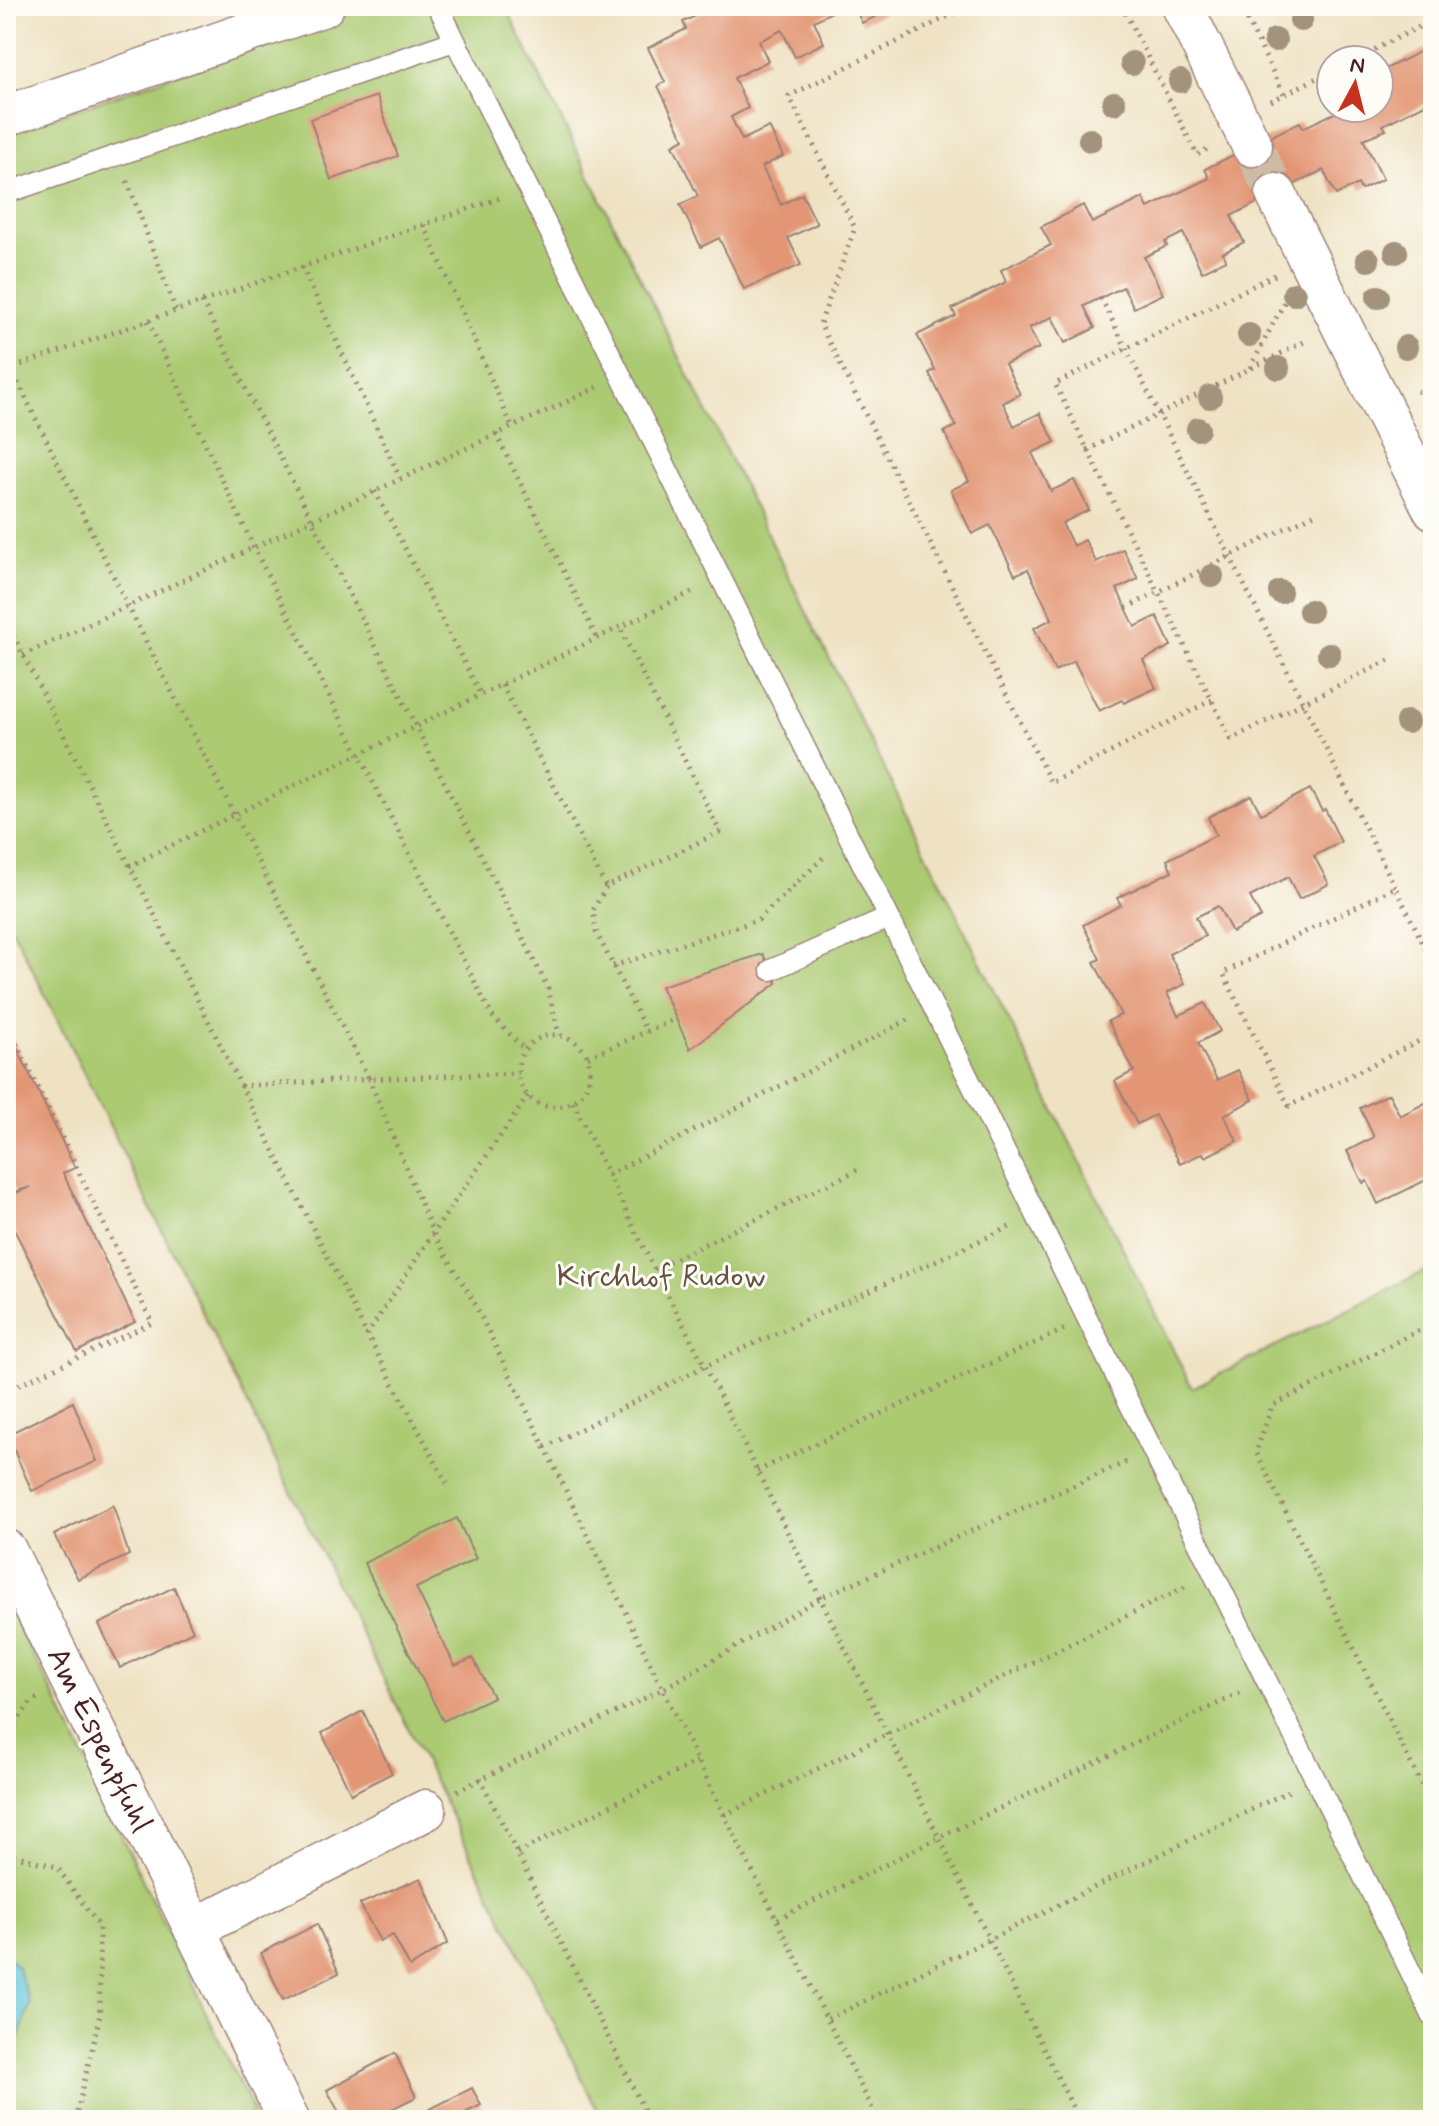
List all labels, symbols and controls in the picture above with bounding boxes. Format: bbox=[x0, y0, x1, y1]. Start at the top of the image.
north arrow bbox=[1315, 44, 1395, 124]
text: N bbox=[1348, 51, 1366, 81]
park label: Kirchhof Rudow bbox=[556, 1256, 766, 1298]
street label: Am Espenpfuhl bbox=[36, 1640, 162, 1840]

